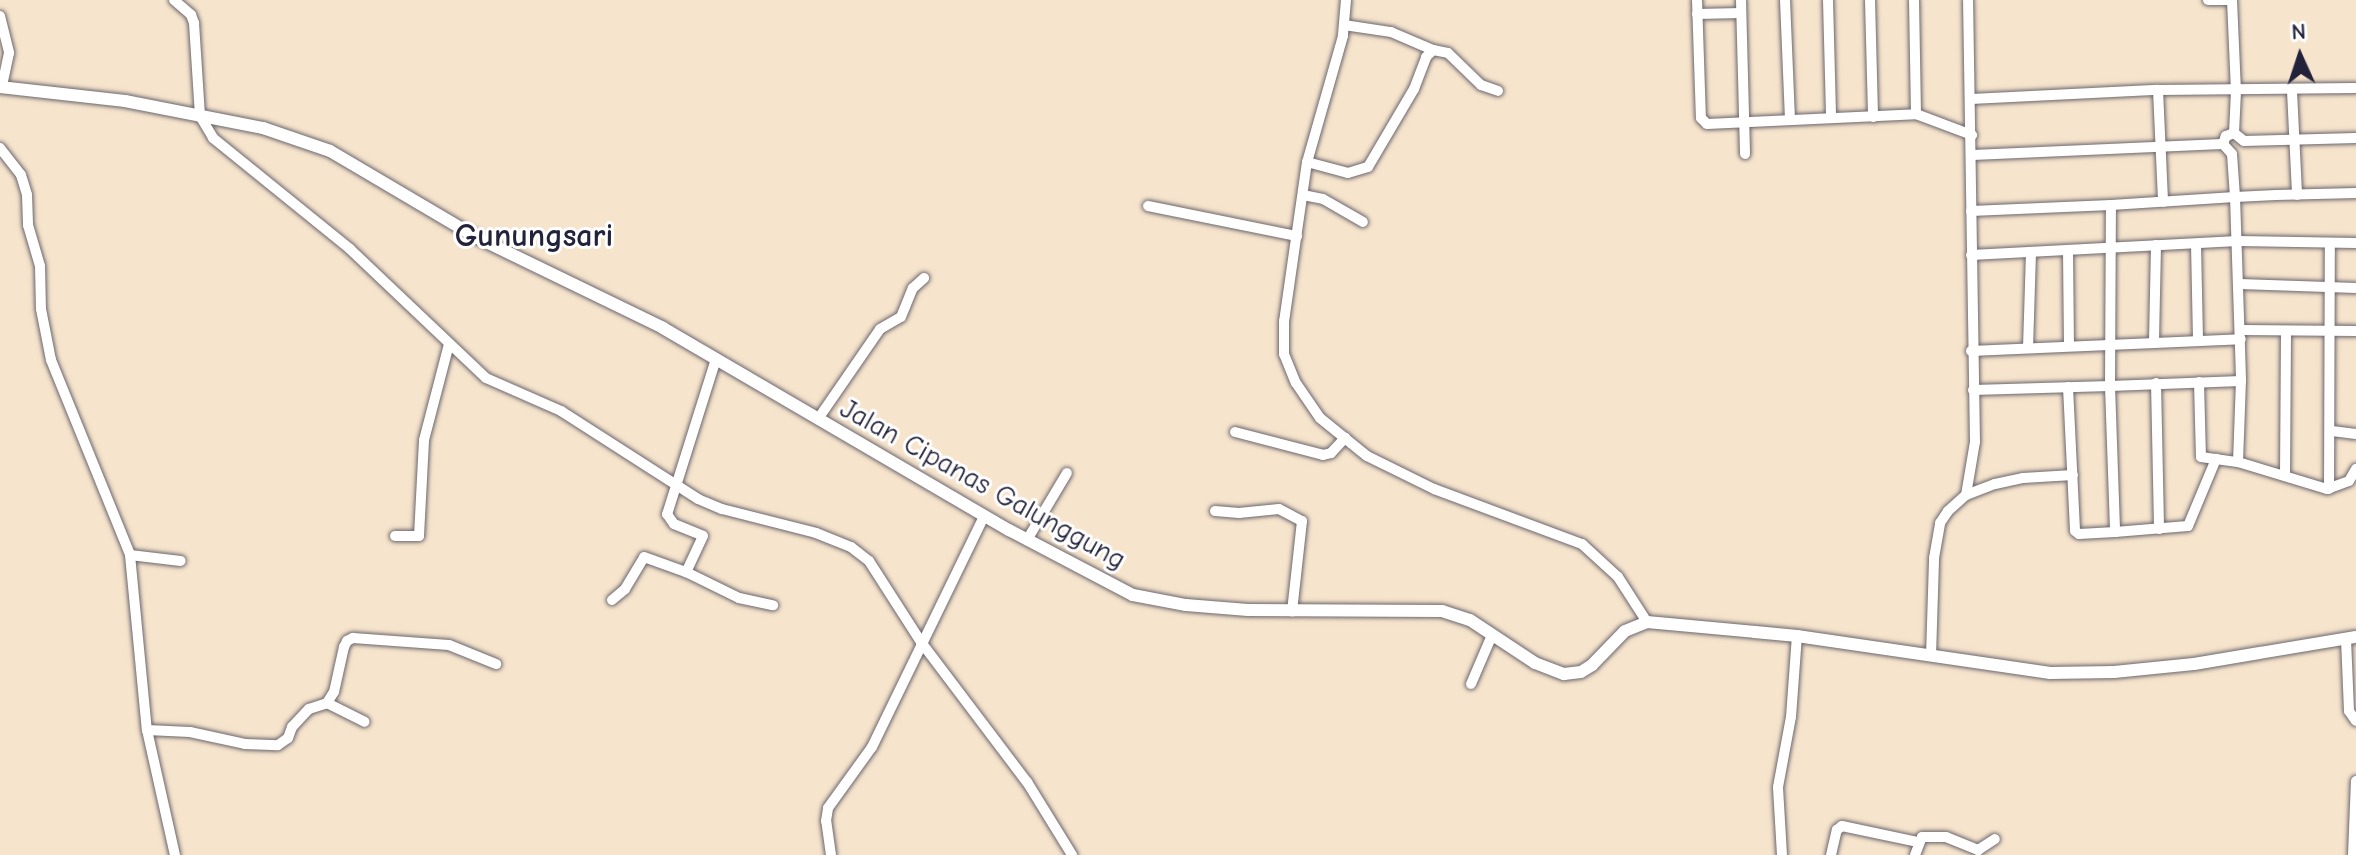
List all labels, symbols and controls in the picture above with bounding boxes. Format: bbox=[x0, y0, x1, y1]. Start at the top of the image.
north arrow bbox=[2260, 16, 2340, 96]
text: N bbox=[2291, 19, 2307, 45]
district label: Gunungsari bbox=[455, 217, 613, 255]
street label: Jalan Cipanas Galunggung bbox=[834, 391, 1132, 577]

